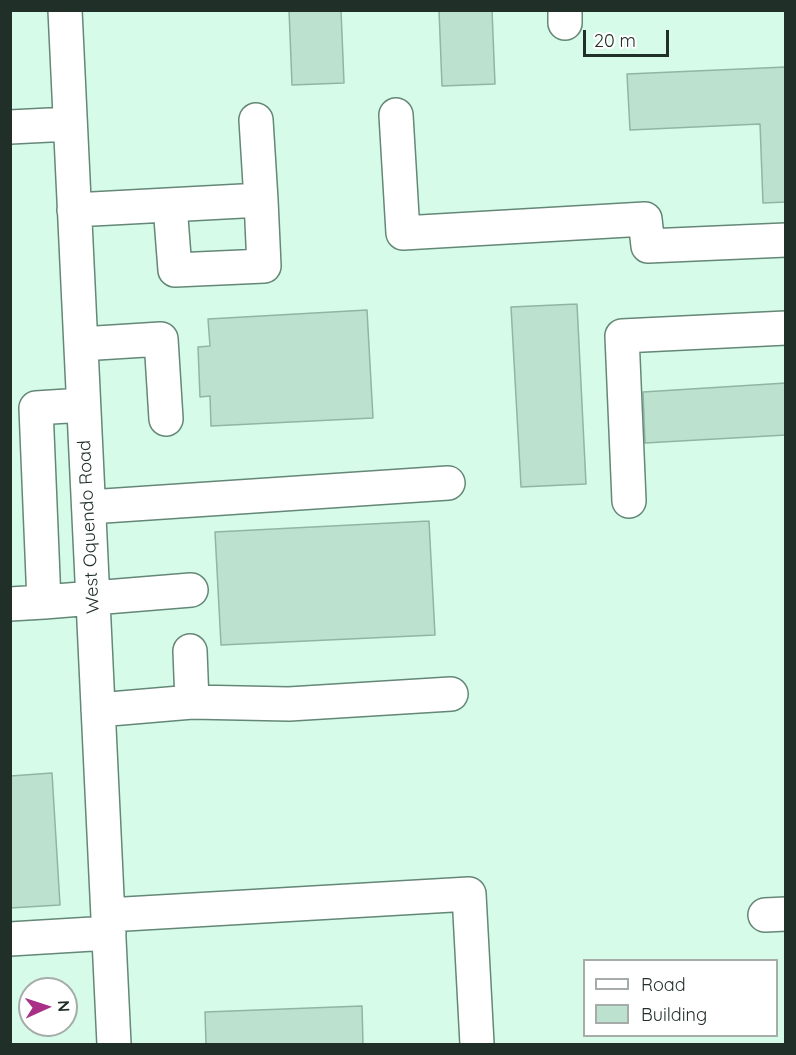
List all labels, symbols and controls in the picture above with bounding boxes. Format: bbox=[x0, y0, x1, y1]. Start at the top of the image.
scale bar bbox=[586, 18, 672, 56]
text: 20 m bbox=[594, 29, 636, 52]
street label: West Oquendo Road bbox=[74, 440, 104, 614]
legend bbox=[583, 959, 778, 1037]
text: Road bbox=[641, 973, 686, 996]
north arrow bbox=[18, 977, 78, 1037]
text: N bbox=[54, 1000, 74, 1013]
text: Building bbox=[641, 1003, 707, 1026]

